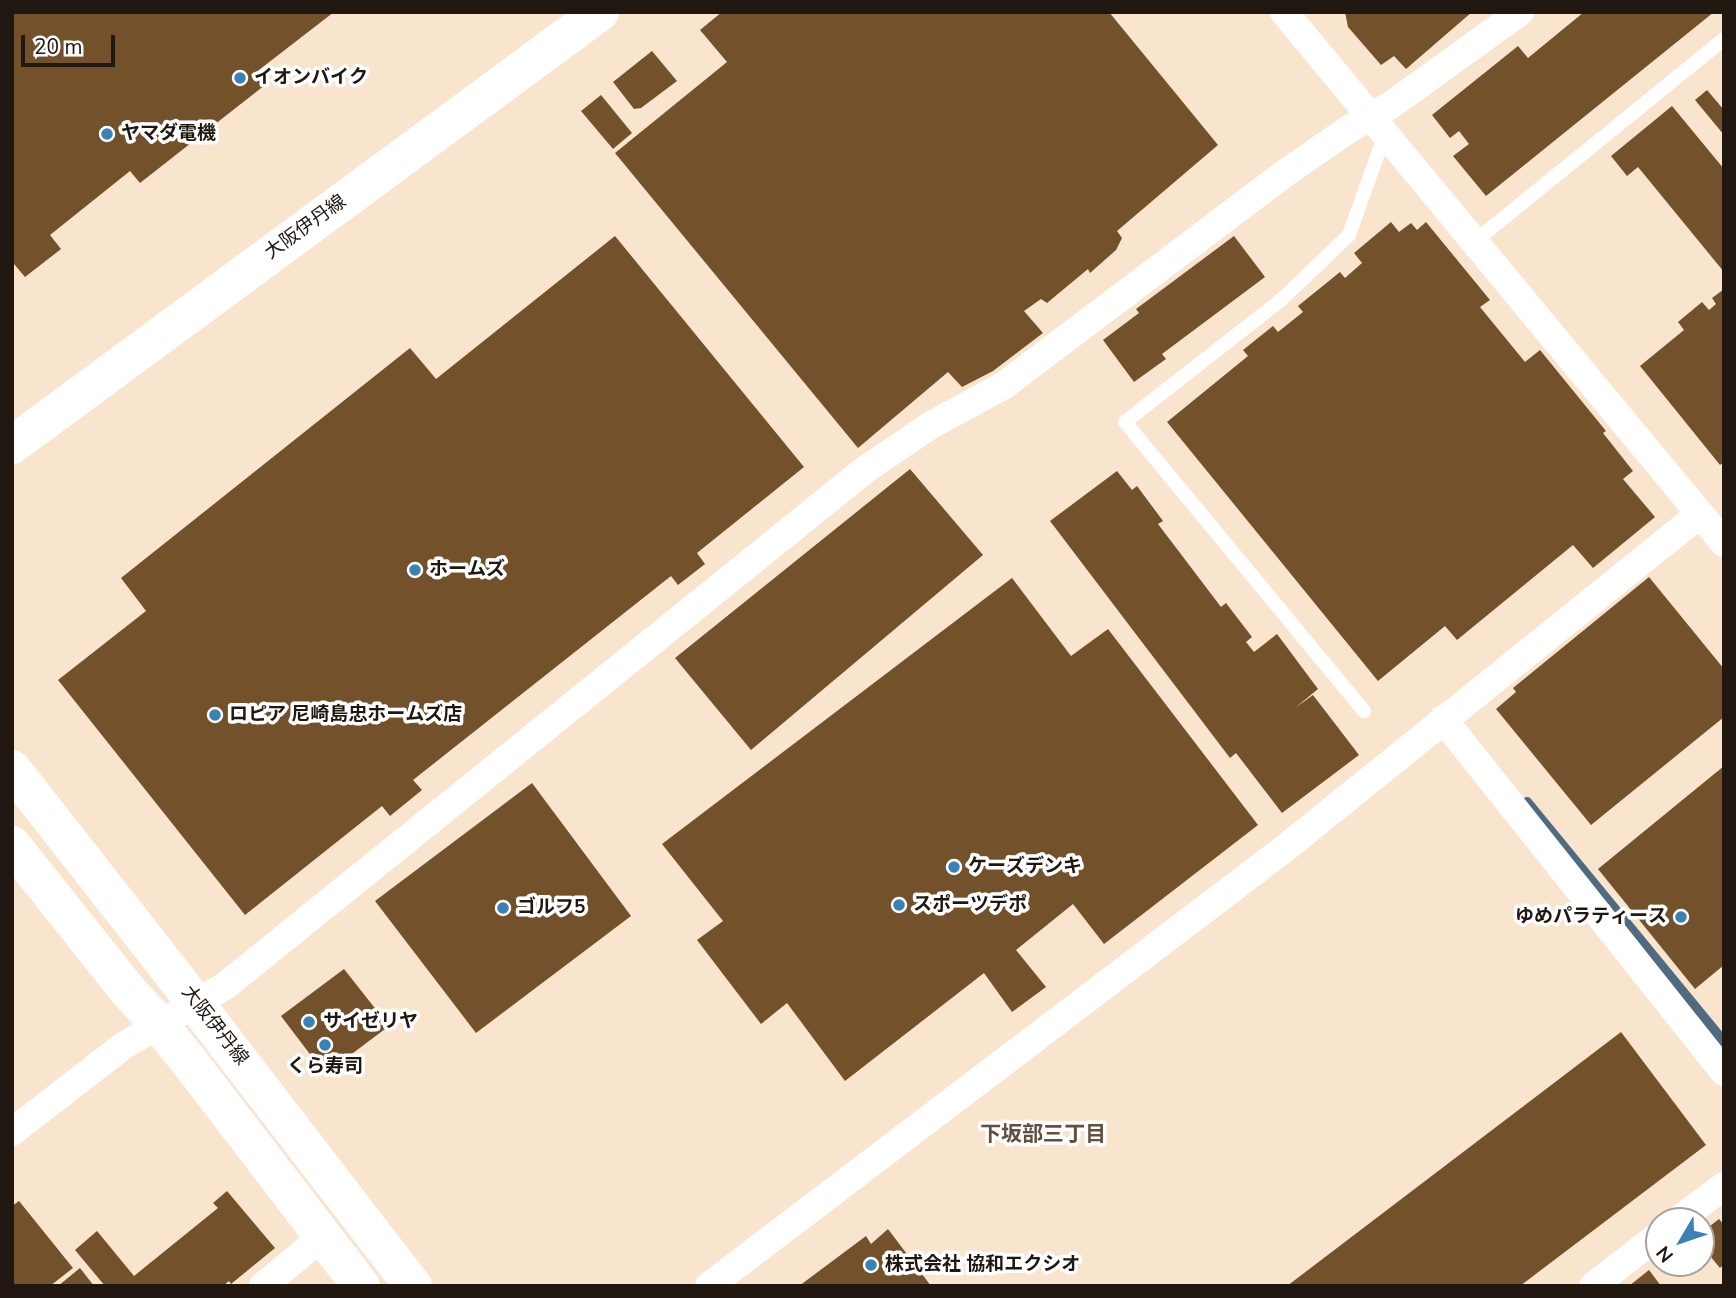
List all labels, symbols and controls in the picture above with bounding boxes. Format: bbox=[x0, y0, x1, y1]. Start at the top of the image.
scale bar bbox=[24, 21, 119, 65]
text: 20 m bbox=[34, 33, 83, 61]
place label: イオンバイク bbox=[254, 67, 368, 89]
marker: イオンバイク bbox=[232, 70, 248, 86]
place label: ヤマダ電機 bbox=[121, 123, 216, 145]
marker: ヤマダ電機 bbox=[99, 126, 115, 142]
street label: 大阪伊丹線 bbox=[261, 191, 351, 265]
place label: ホームズ bbox=[429, 559, 505, 581]
marker: ホームズ bbox=[407, 562, 423, 578]
place label: ロピア 尼崎島忠ホームズ店 bbox=[229, 704, 462, 726]
marker: ロピア 尼崎島忠ホームズ店 bbox=[207, 707, 223, 723]
place label: ケーズデンキ bbox=[968, 856, 1082, 878]
marker: ケーズデンキ bbox=[946, 859, 962, 875]
place label: スポーツデポ bbox=[913, 894, 1027, 916]
place label: ゴルフ5 bbox=[517, 897, 585, 919]
marker: スポーツデポ bbox=[891, 897, 907, 913]
marker: ゴルフ5 bbox=[495, 900, 511, 916]
place label: ゆめパラティース bbox=[1515, 906, 1667, 928]
marker: ゆめパラティース bbox=[1673, 909, 1689, 925]
street label: 大阪伊丹線 bbox=[176, 982, 252, 1070]
place label: サイゼリヤ bbox=[323, 1011, 418, 1033]
marker: サイゼリヤ bbox=[301, 1014, 317, 1030]
marker: くら寿司 bbox=[317, 1037, 333, 1053]
place label: くら寿司 bbox=[287, 1056, 363, 1078]
district label: 下坂部三丁目 bbox=[980, 1123, 1106, 1149]
north arrow bbox=[1645, 1207, 1715, 1277]
text: N bbox=[1651, 1240, 1680, 1268]
place label: 株式会社 協和エクシオ bbox=[885, 1254, 1080, 1276]
marker: 株式会社 協和エクシオ bbox=[863, 1257, 879, 1273]

